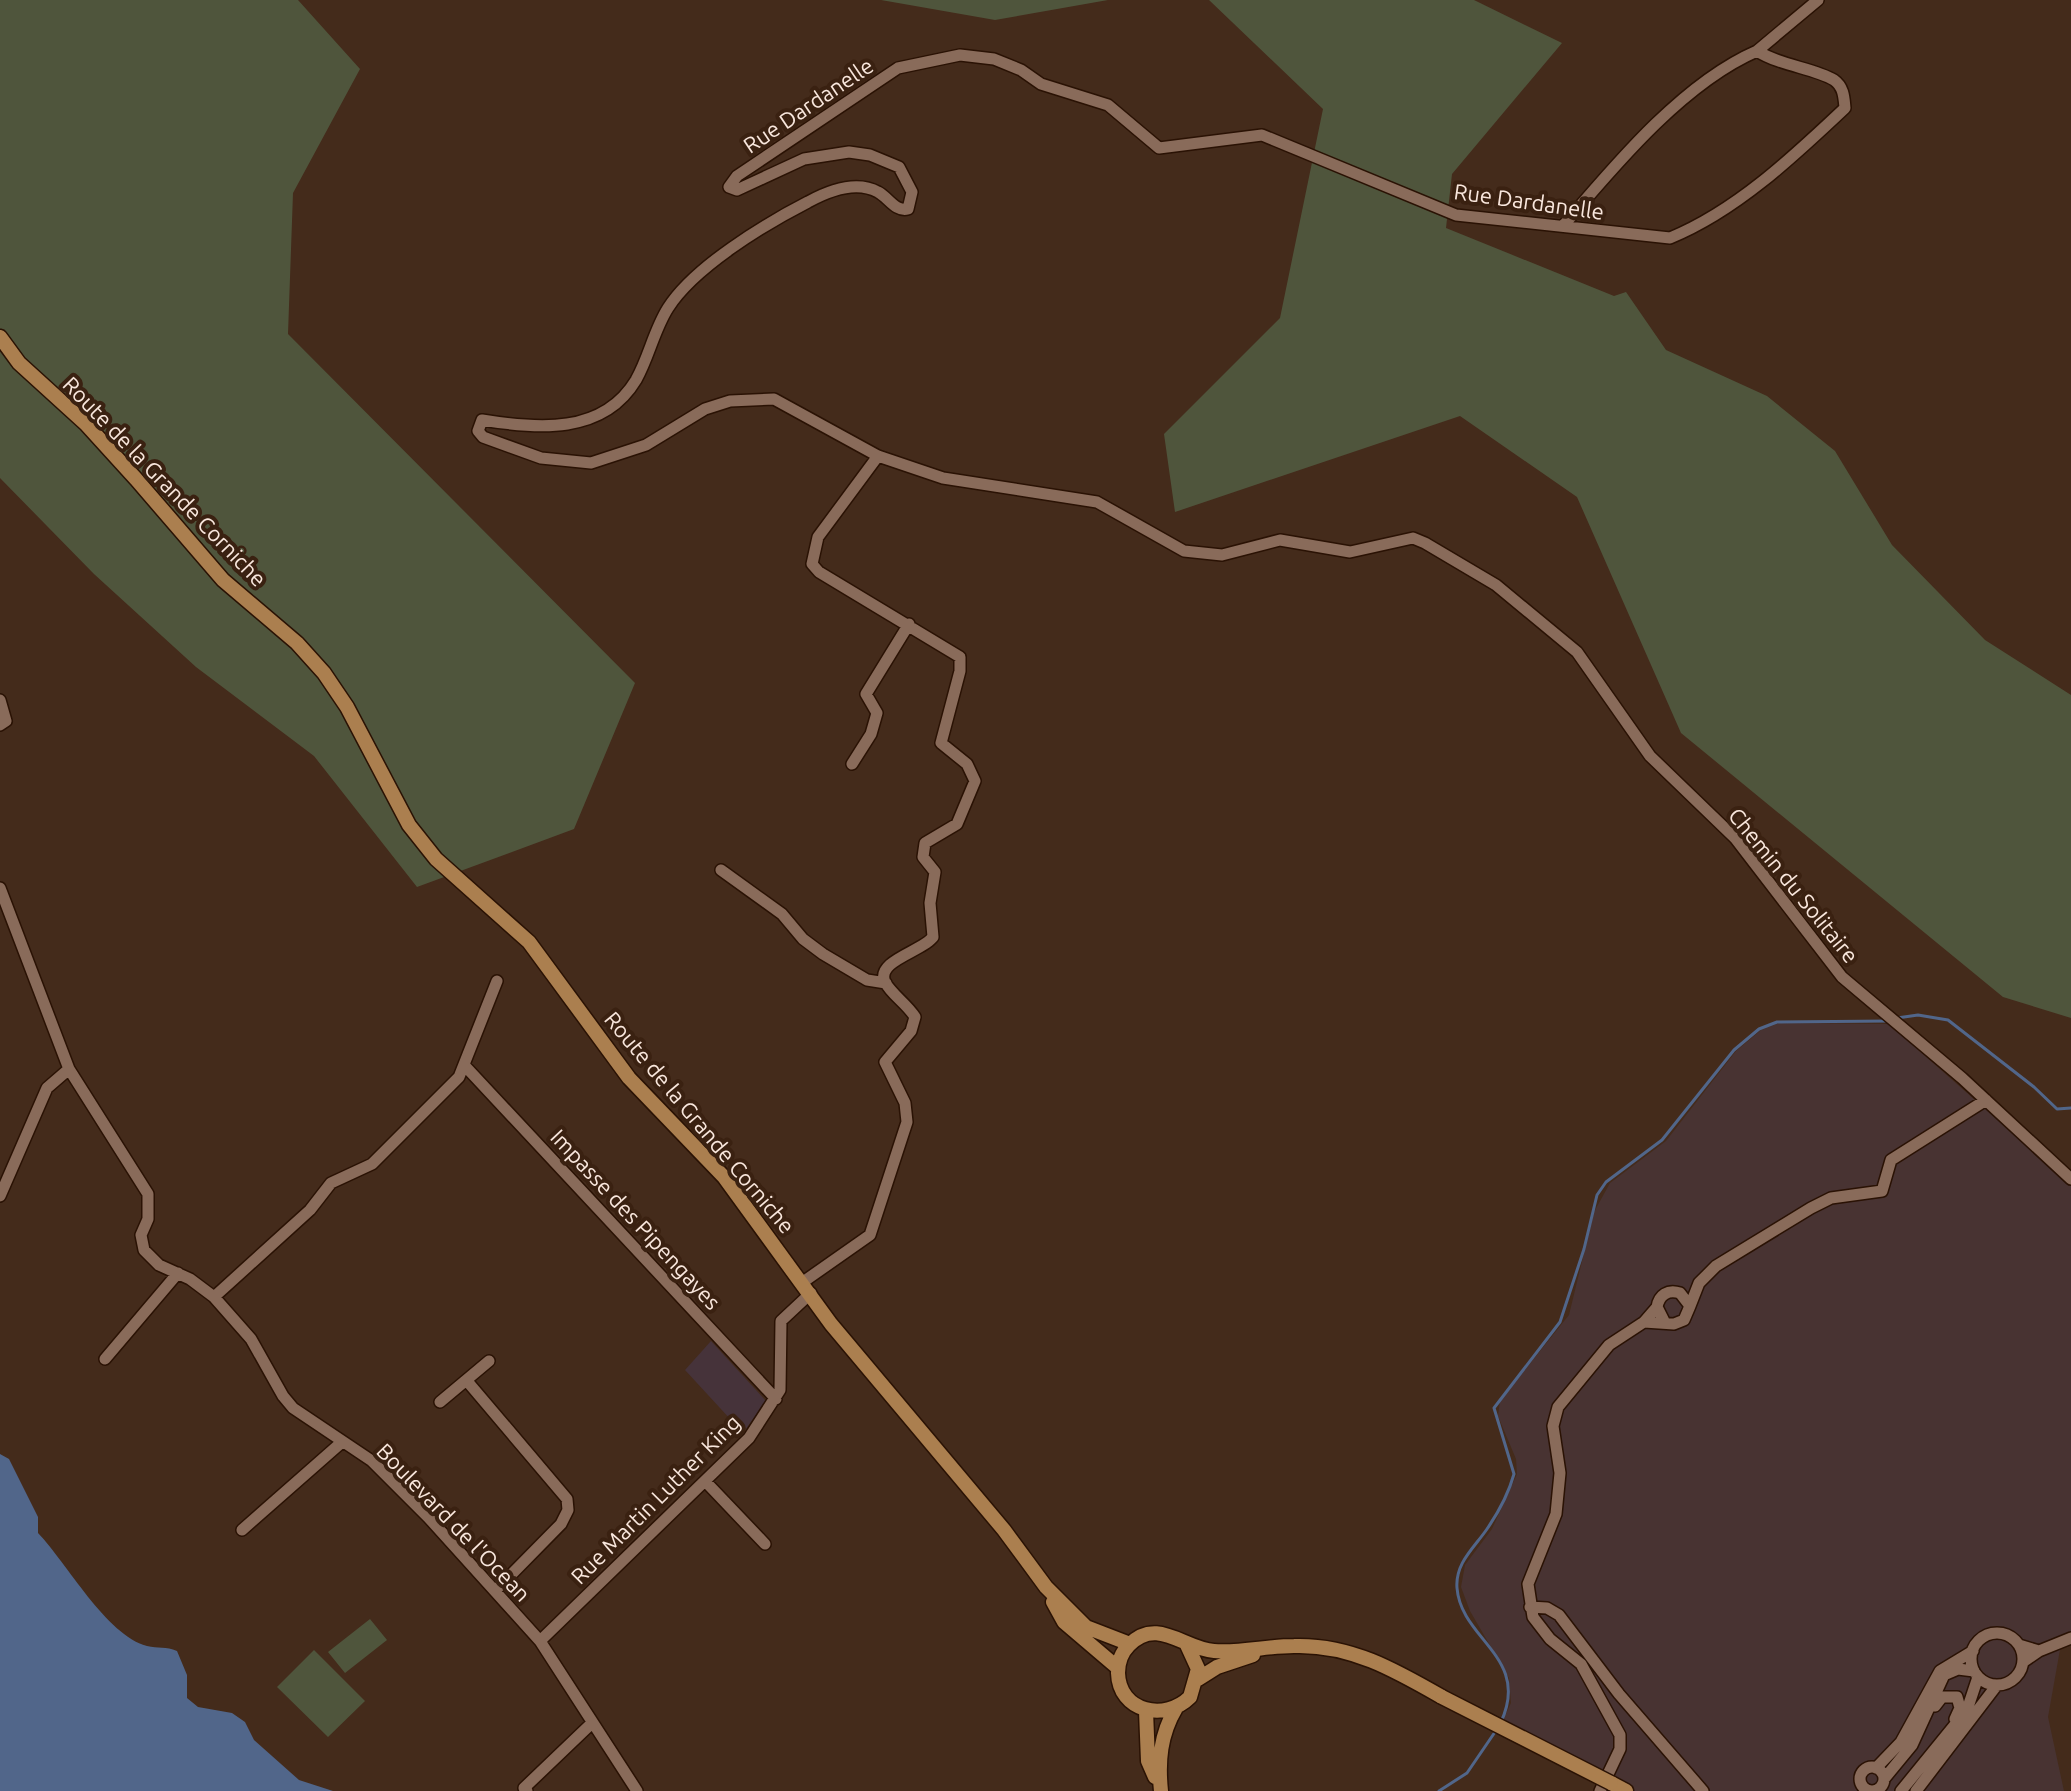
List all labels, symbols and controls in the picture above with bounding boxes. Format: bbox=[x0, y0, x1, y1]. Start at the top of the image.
street label: Rue Dardanelle bbox=[738, 52, 878, 158]
street label: Rue Dardanelle bbox=[1452, 178, 1606, 224]
street label: Route de la Grande Corniche bbox=[58, 371, 272, 591]
street label: Chemin du Solitaire bbox=[1724, 803, 1864, 967]
street label: Route de la Grande Corniche bbox=[600, 1006, 800, 1238]
street label: Impasse des Pipengayes bbox=[546, 1124, 726, 1314]
street label: Rue Martin Luther King bbox=[565, 1409, 745, 1589]
street label: Boulevard de l'Ocean bbox=[372, 1438, 536, 1606]

